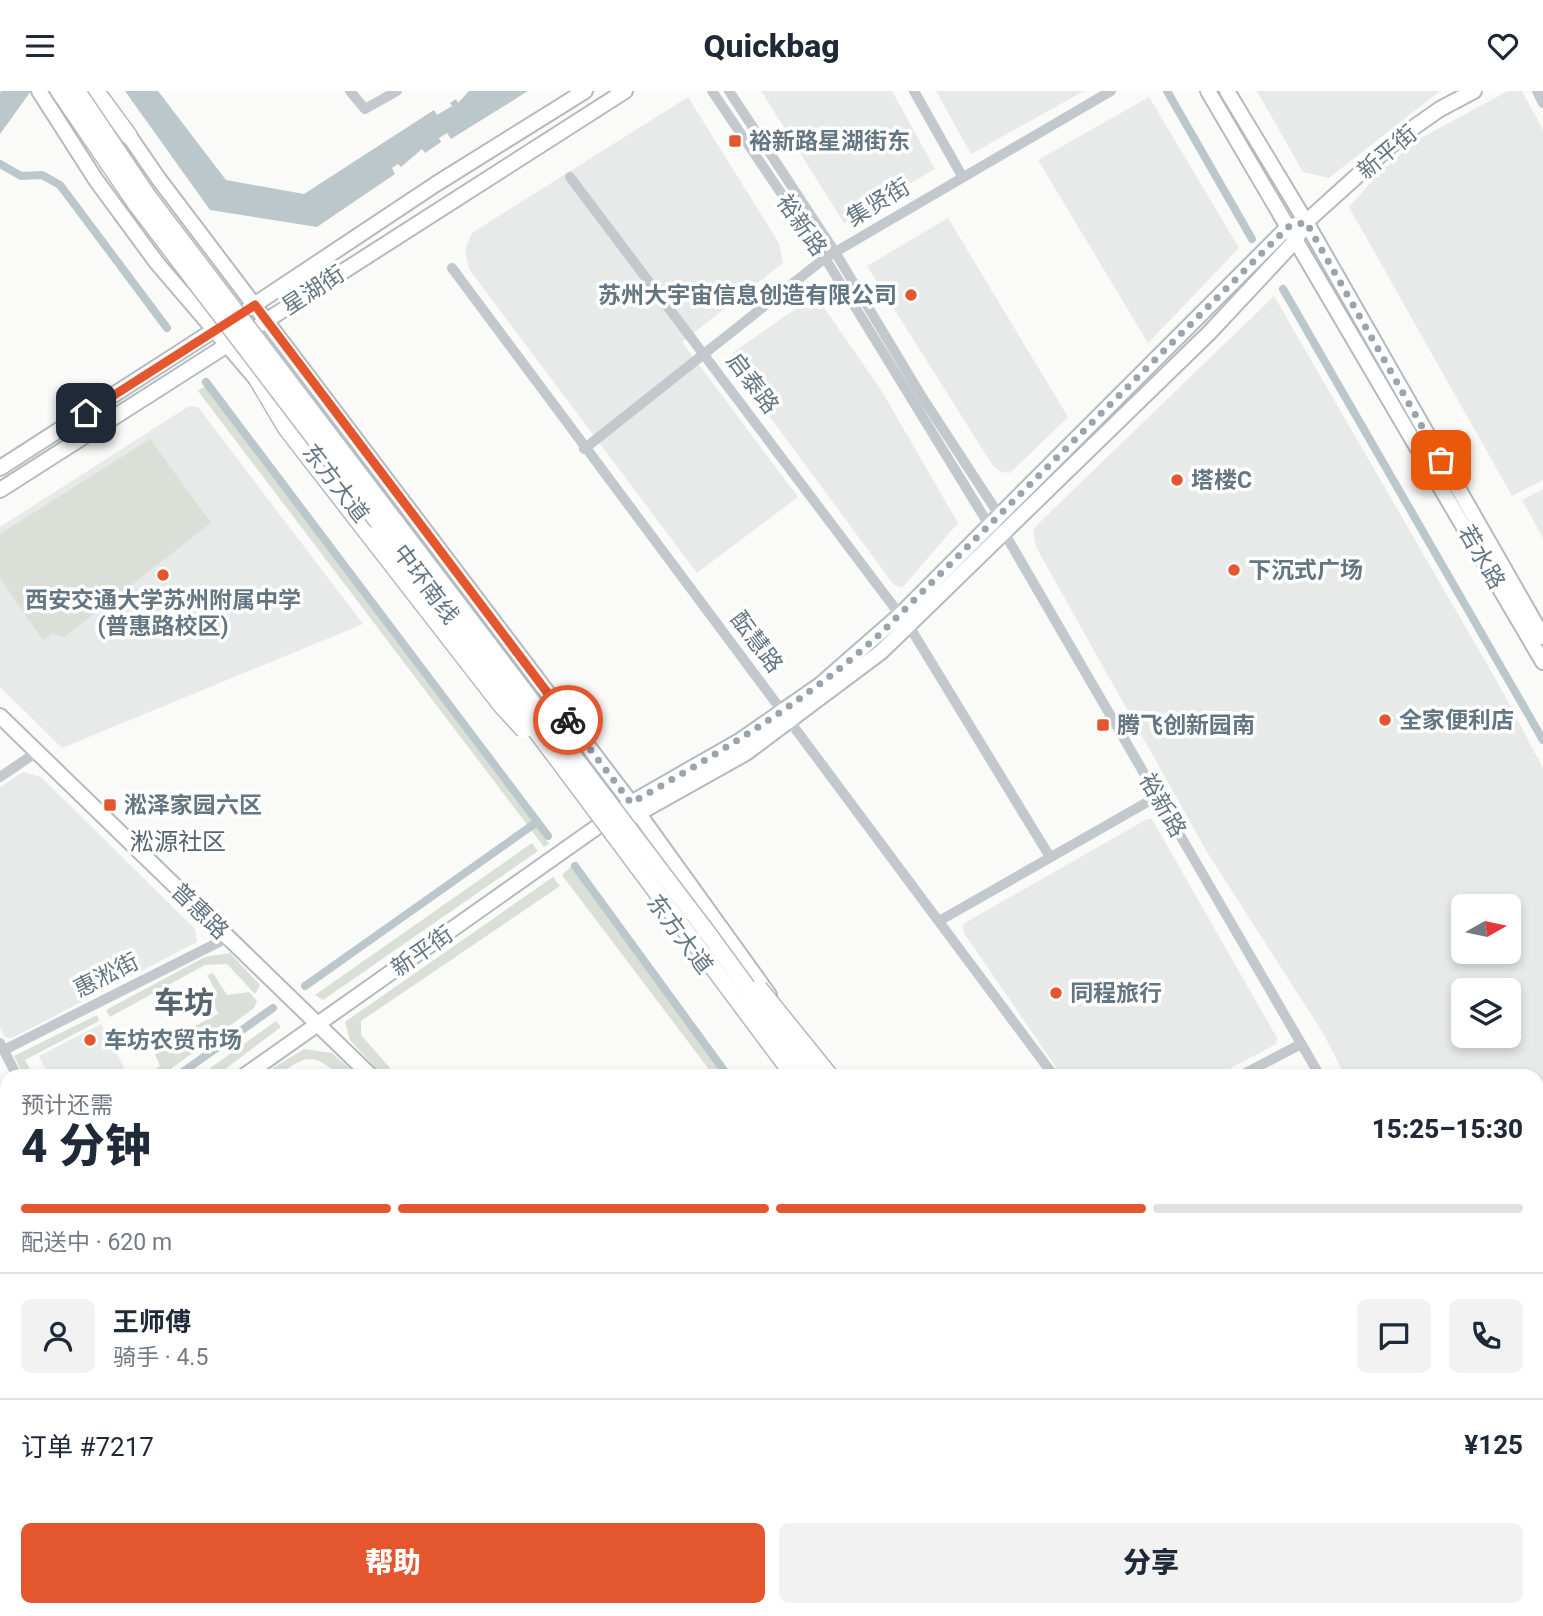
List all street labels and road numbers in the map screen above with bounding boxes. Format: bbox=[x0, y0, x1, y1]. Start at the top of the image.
street label: 新平街 bbox=[1352, 120, 1422, 185]
street label: 集贤街 bbox=[842, 173, 915, 232]
street label: 裕新路 bbox=[771, 189, 832, 261]
street label: 星湖街 bbox=[277, 260, 350, 321]
street label: 启泰路 bbox=[721, 348, 784, 419]
street label: 东方大道 bbox=[297, 439, 375, 528]
street label: 若水路 bbox=[1453, 521, 1511, 594]
street label: 中环南线 bbox=[387, 539, 464, 629]
street label: 酝慧路 bbox=[725, 607, 788, 678]
street label: 裕新路 bbox=[1134, 769, 1192, 842]
street label: 普惠路 bbox=[165, 878, 234, 945]
street label: 东方大道 bbox=[641, 889, 718, 979]
street label: 新平街 bbox=[386, 921, 458, 982]
street label: 惠淞街 bbox=[69, 948, 143, 1003]

